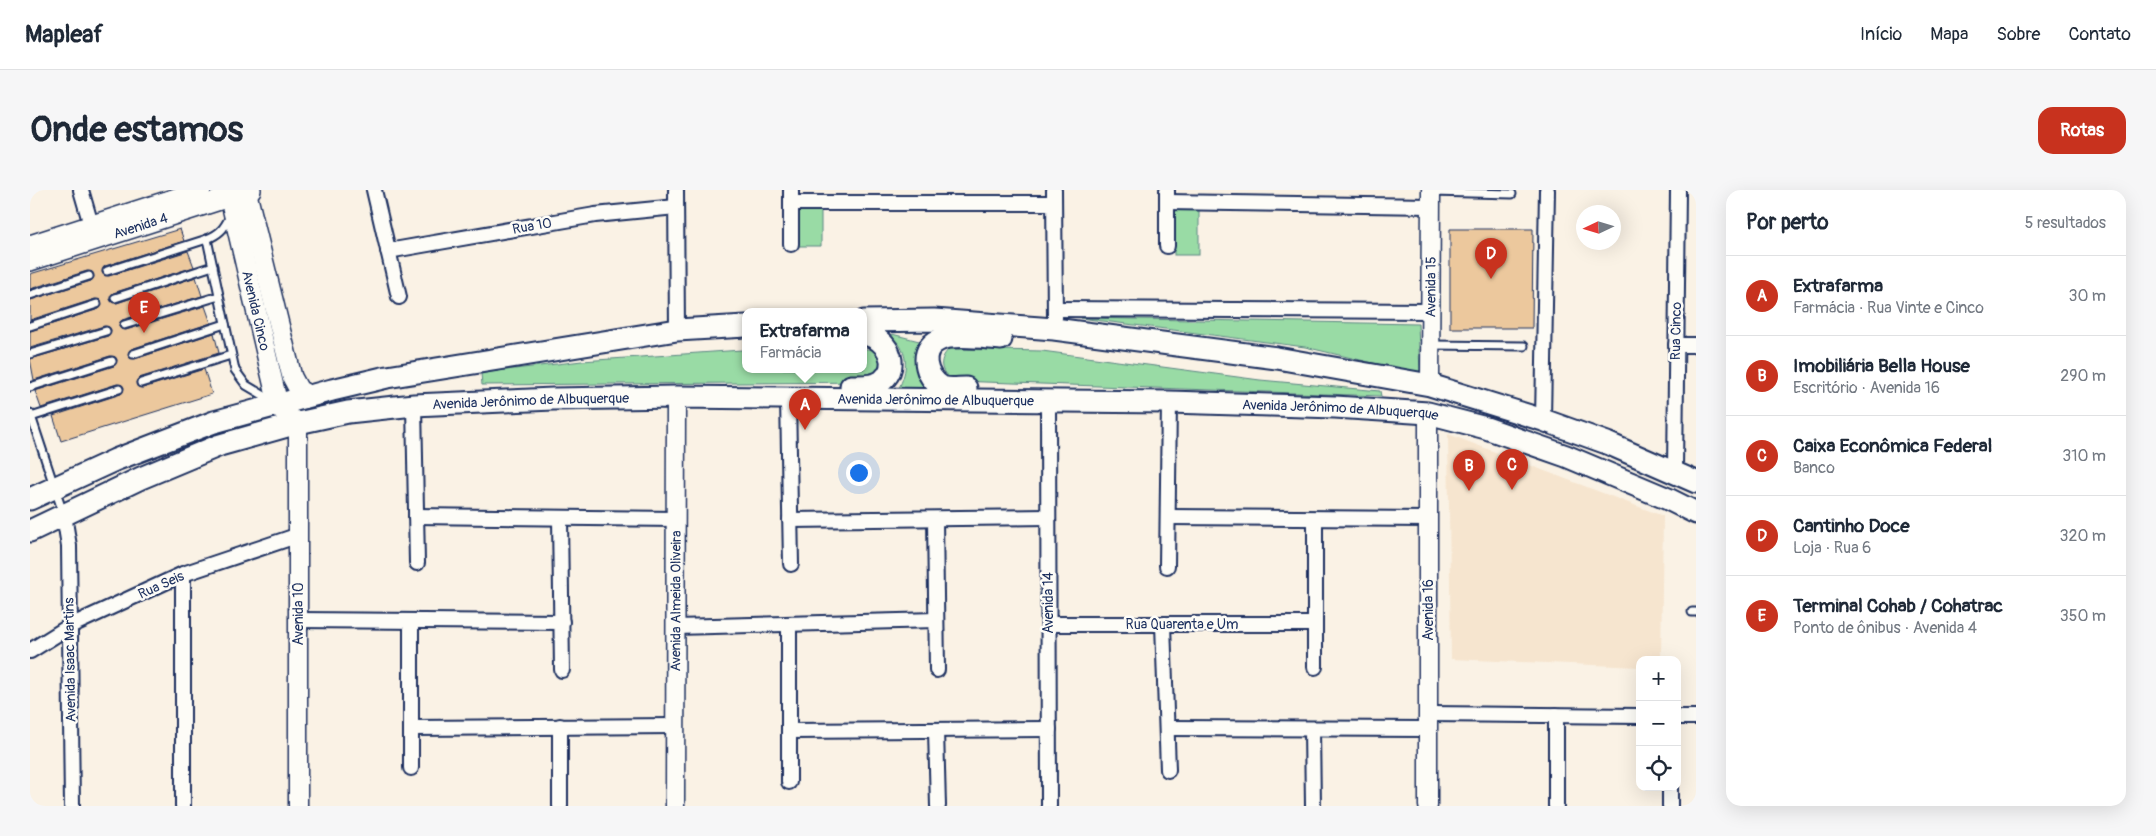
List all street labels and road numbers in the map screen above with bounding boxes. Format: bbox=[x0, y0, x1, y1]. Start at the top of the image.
street label: Avenida 4 bbox=[111, 209, 170, 242]
street label: Rua 10 bbox=[511, 214, 553, 238]
street label: Avenida 15 bbox=[1422, 256, 1439, 318]
street label: Avenida Cinco bbox=[239, 269, 274, 353]
street label: Rua Cinco bbox=[1667, 301, 1685, 360]
street label: Avenida Jerônimo de Albuquerque bbox=[432, 389, 629, 413]
street label: Avenida Jerônimo de Albuquerque bbox=[837, 390, 1034, 409]
street label: Avenida Jerônimo de Albuquerque bbox=[1242, 396, 1441, 424]
street label: Avenida Almeida Oliveira bbox=[667, 530, 684, 672]
street label: Rua Seis bbox=[135, 567, 187, 603]
street label: Avenida 14 bbox=[1040, 572, 1057, 634]
street label: Avenida 16 bbox=[1420, 579, 1437, 641]
street label: Avenida 10 bbox=[290, 582, 307, 646]
street label: Avenida Isaac Martins bbox=[60, 597, 80, 723]
street label: Rua Quarenta e Um bbox=[1126, 616, 1238, 633]

